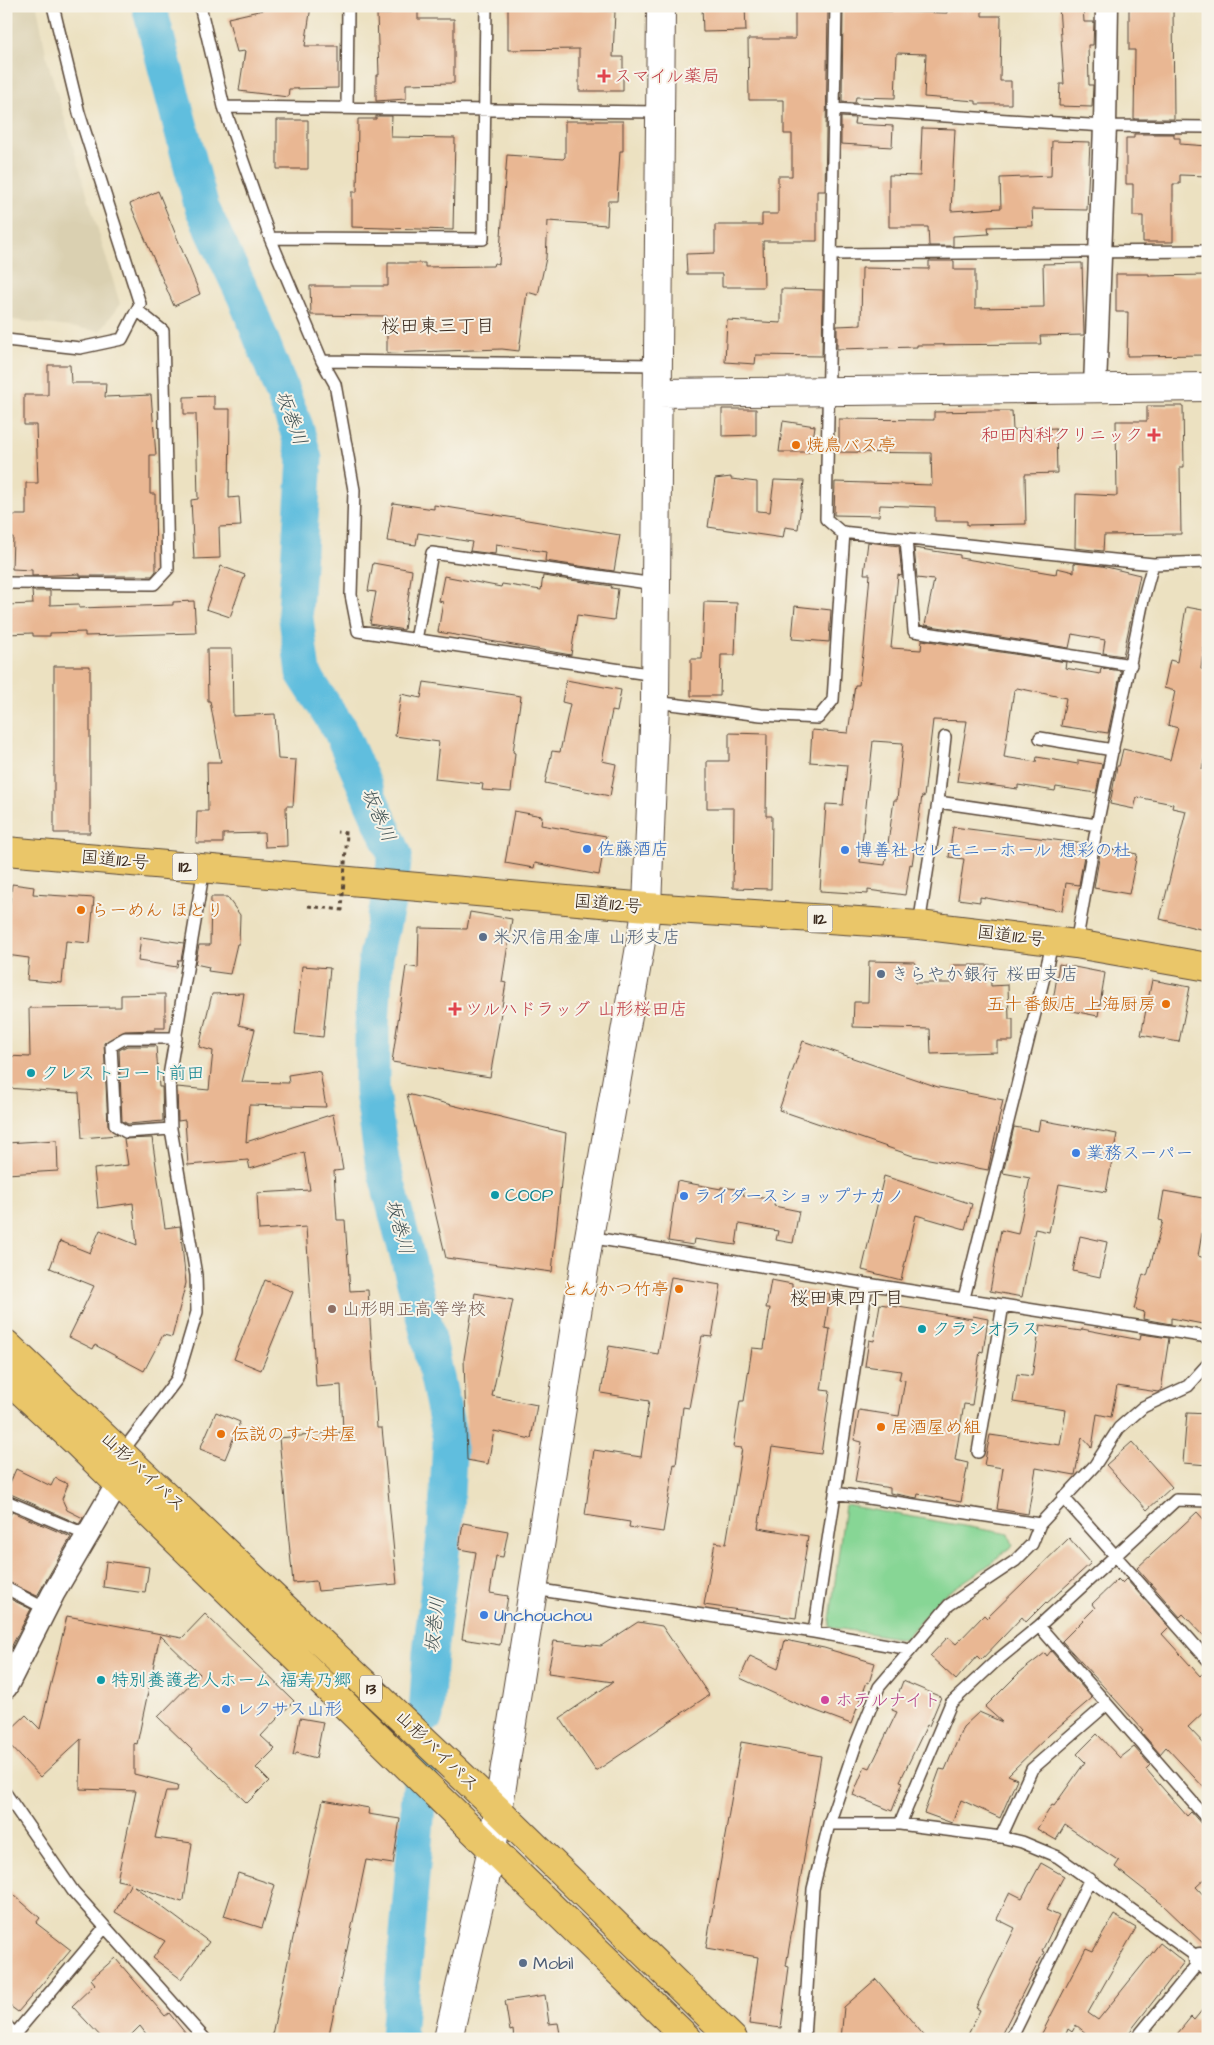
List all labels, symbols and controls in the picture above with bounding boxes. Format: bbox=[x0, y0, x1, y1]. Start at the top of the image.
place label: スマイル薬局 bbox=[614, 64, 720, 89]
marker: スマイル薬局 bbox=[598, 70, 610, 82]
district label: 桜田東三丁目 bbox=[381, 313, 495, 340]
water label: 坂巻川 bbox=[269, 387, 313, 449]
place label: 和田内科クリニック bbox=[981, 423, 1143, 448]
marker: 和田内科クリニック bbox=[1147, 428, 1161, 442]
place label: 焼鳥バス亭 bbox=[806, 433, 896, 458]
marker: 焼鳥バス亭 bbox=[790, 439, 802, 451]
water label: 坂巻川 bbox=[354, 783, 402, 847]
place label: 佐藤酒店 bbox=[597, 837, 669, 862]
place label: 博善社セレモニーホール 想彩の杜 bbox=[855, 838, 1131, 863]
marker: 佐藤酒店 bbox=[581, 843, 593, 855]
marker: 博善社セレモニーホール 想彩の杜 bbox=[839, 844, 851, 856]
street label: 国道112号 bbox=[80, 845, 150, 875]
road number: 112 bbox=[172, 854, 198, 880]
street label: 国道112号 bbox=[573, 889, 643, 919]
place label: らーめん ほとり bbox=[91, 898, 224, 923]
marker: らーめん ほとり bbox=[75, 904, 87, 916]
road number: 112 bbox=[808, 906, 832, 932]
street label: 国道112号 bbox=[975, 919, 1047, 953]
place label: 米沢信用金庫 山形支店 bbox=[493, 925, 680, 950]
marker: 米沢信用金庫 山形支店 bbox=[477, 931, 489, 943]
place label: きらやか銀行 桜田支店 bbox=[891, 962, 1078, 987]
marker: きらやか銀行 桜田支店 bbox=[875, 968, 887, 980]
place label: 五十番飯店 上海厨房 bbox=[987, 992, 1156, 1017]
place label: ツルハドラッグ 山形桜田店 bbox=[465, 997, 688, 1022]
marker: 五十番飯店 上海厨房 bbox=[1160, 998, 1172, 1010]
marker: ツルハドラッグ 山形桜田店 bbox=[449, 1003, 461, 1015]
place label: クレストコート前田 bbox=[41, 1061, 204, 1086]
marker: クレストコート前田 bbox=[25, 1067, 37, 1079]
place label: 業務スーパー bbox=[1086, 1141, 1193, 1166]
marker: 業務スーパー bbox=[1070, 1147, 1082, 1159]
place label: COOP bbox=[505, 1183, 554, 1208]
place label: ライダースショップナカノ bbox=[694, 1184, 905, 1209]
marker: COOP bbox=[489, 1189, 501, 1201]
marker: ライダースショップナカノ bbox=[678, 1190, 690, 1202]
water label: 坂巻川 bbox=[379, 1196, 419, 1258]
place label: とんかつ竹亭 bbox=[561, 1277, 669, 1302]
marker: とんかつ竹亭 bbox=[673, 1283, 685, 1295]
district label: 桜田東四丁目 bbox=[790, 1285, 904, 1312]
place label: 山形明正高等学校 bbox=[342, 1297, 486, 1322]
marker: 山形明正高等学校 bbox=[326, 1303, 338, 1315]
place label: クラシオラス bbox=[932, 1317, 1039, 1342]
marker: クラシオラス bbox=[916, 1323, 928, 1335]
place label: 居酒屋め組 bbox=[891, 1415, 981, 1440]
marker: 居酒屋め組 bbox=[875, 1421, 887, 1433]
place label: 伝説のすた丼屋 bbox=[231, 1422, 357, 1447]
street label: 山形バイパス bbox=[95, 1426, 191, 1518]
marker: 伝説のすた丼屋 bbox=[215, 1428, 227, 1440]
water label: 坂巻川 bbox=[419, 1595, 451, 1655]
place label: Unchouchou bbox=[494, 1603, 592, 1628]
marker: Unchouchou bbox=[478, 1609, 490, 1621]
place label: 特別養護老人ホーム 福寿乃郷 bbox=[111, 1668, 352, 1693]
marker: 特別養護老人ホーム 福寿乃郷 bbox=[95, 1674, 107, 1686]
road number: 13 bbox=[360, 1676, 382, 1702]
place label: ホテルナイト bbox=[835, 1688, 941, 1713]
marker: ホテルナイト bbox=[819, 1694, 831, 1706]
place label: レクサス山形 bbox=[236, 1697, 343, 1722]
marker: レクサス山形 bbox=[220, 1703, 232, 1715]
street label: 山形バイパス bbox=[390, 1705, 484, 1797]
place label: Mobil bbox=[533, 1951, 574, 1976]
marker: Mobil bbox=[517, 1957, 529, 1969]

